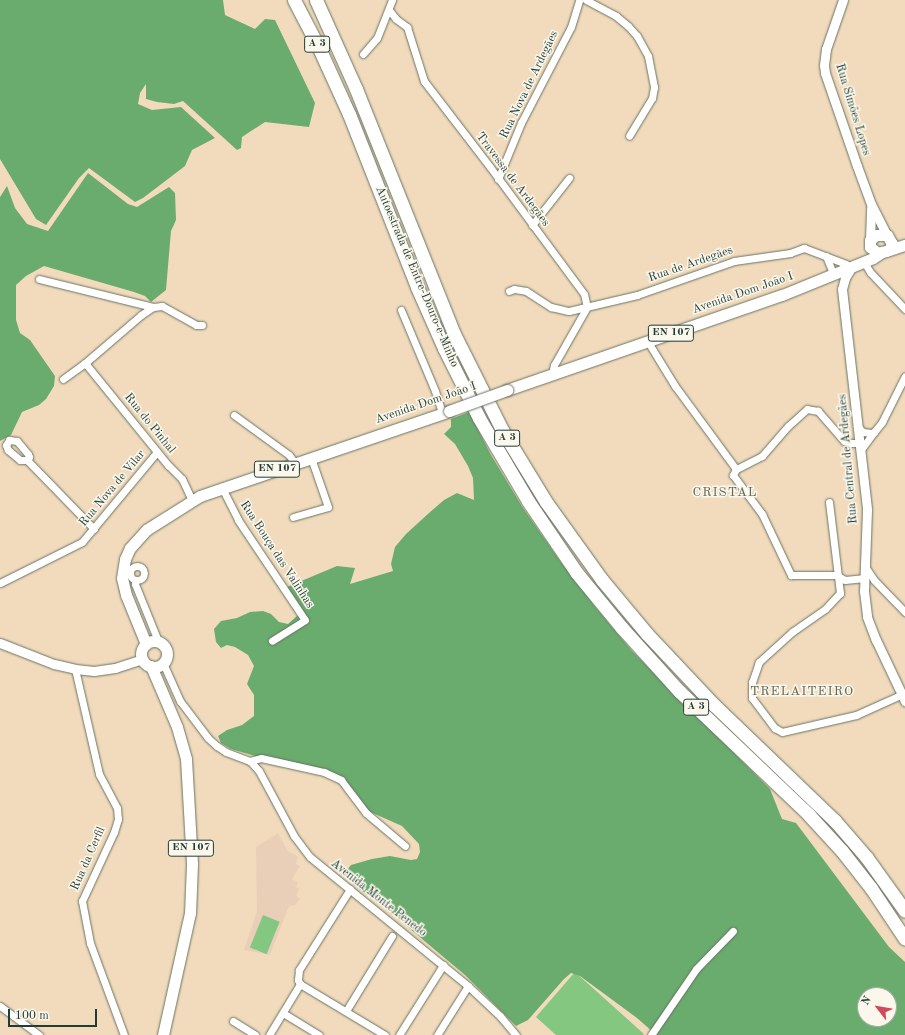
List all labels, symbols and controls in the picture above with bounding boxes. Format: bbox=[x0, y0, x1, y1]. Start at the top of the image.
street label: Rua Nova de Ardegães bbox=[498, 29, 562, 141]
road number: A 3 bbox=[304, 35, 330, 53]
street label: Rua Simões Lopes bbox=[831, 62, 873, 158]
street label: Travessa de Ardegães bbox=[472, 130, 552, 230]
street label: Autoestrada de Entre-Douro-e-Minho bbox=[371, 184, 461, 370]
street label: Rua de Ardegães bbox=[647, 244, 735, 286]
street label: Avenida Dom João I bbox=[691, 270, 795, 318]
road number: EN 107 bbox=[647, 324, 695, 342]
street label: Avenida Dom João I bbox=[374, 380, 478, 428]
street label: Rua do Pinhal bbox=[120, 391, 178, 457]
street label: Rua Central de Ardegães bbox=[836, 394, 862, 524]
road number: A 3 bbox=[494, 429, 520, 447]
street label: Rua Nova de Vilar bbox=[77, 448, 149, 530]
road number: EN 107 bbox=[253, 460, 301, 478]
district label: CRISTAL bbox=[692, 485, 758, 501]
street label: Rua Bouça das Valinhas bbox=[236, 499, 316, 611]
district label: TRELAITEIRO bbox=[750, 684, 854, 700]
road number: A 3 bbox=[683, 698, 709, 716]
street label: Rua da Cerfil bbox=[69, 825, 109, 893]
road number: EN 107 bbox=[167, 839, 215, 857]
street label: Avenida Monte Penedo bbox=[327, 857, 429, 941]
north arrow bbox=[857, 987, 897, 1027]
text: N bbox=[860, 995, 874, 1008]
scale bar bbox=[10, 1001, 99, 1027]
text: 100 m bbox=[15, 1010, 49, 1022]

